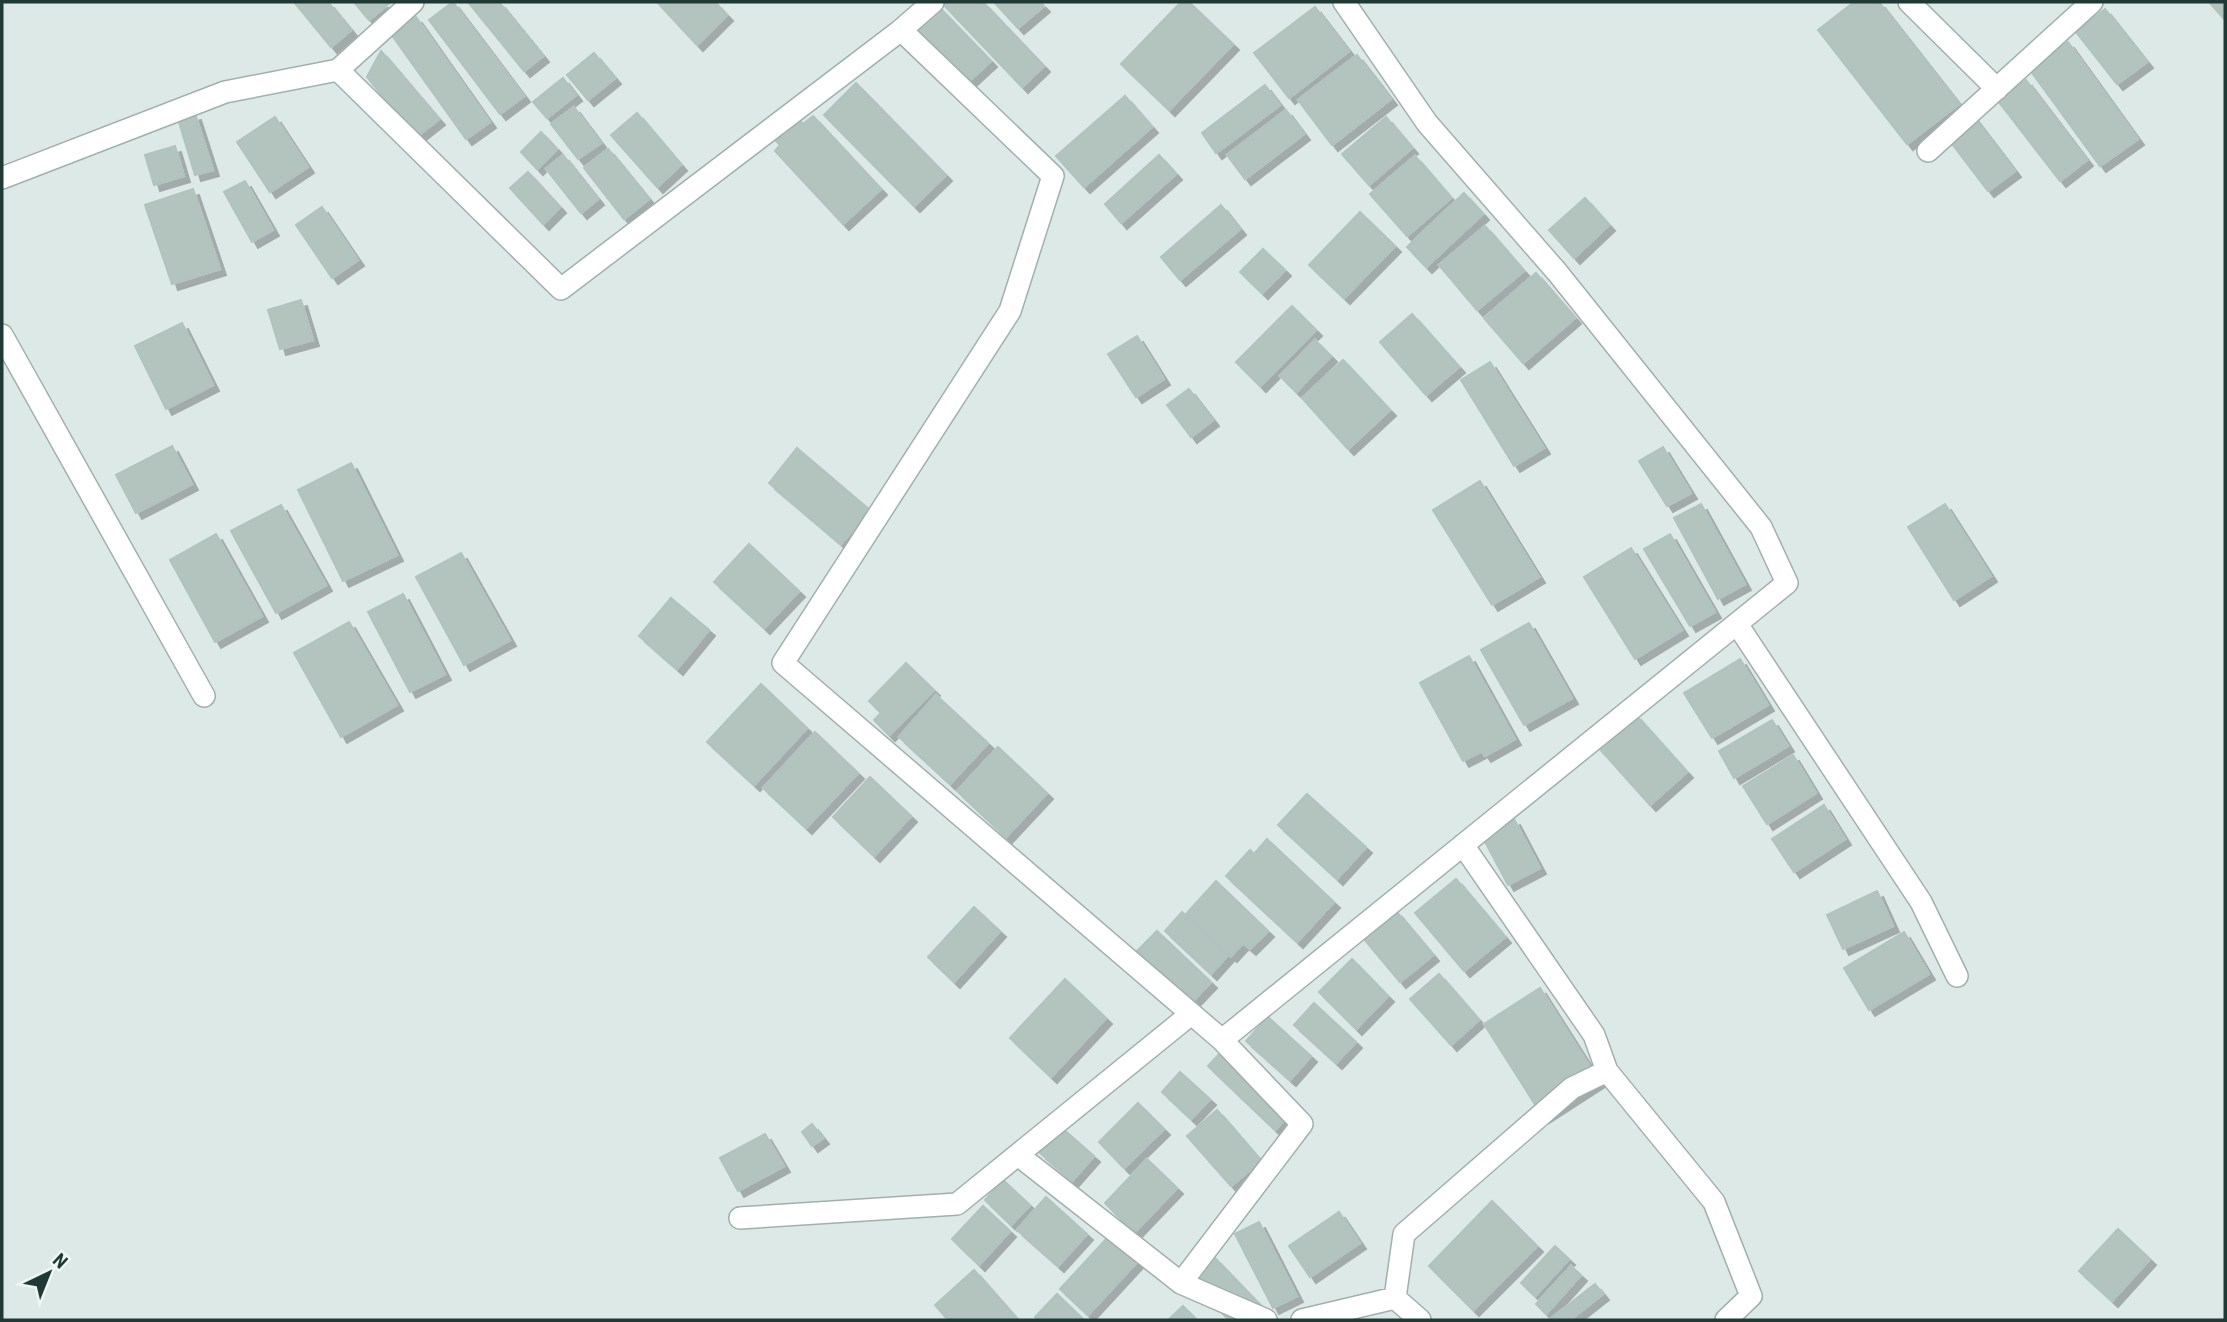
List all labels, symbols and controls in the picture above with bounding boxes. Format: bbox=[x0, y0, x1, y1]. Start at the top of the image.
north arrow bbox=[14, 1238, 84, 1308]
text: N bbox=[48, 1249, 72, 1273]

